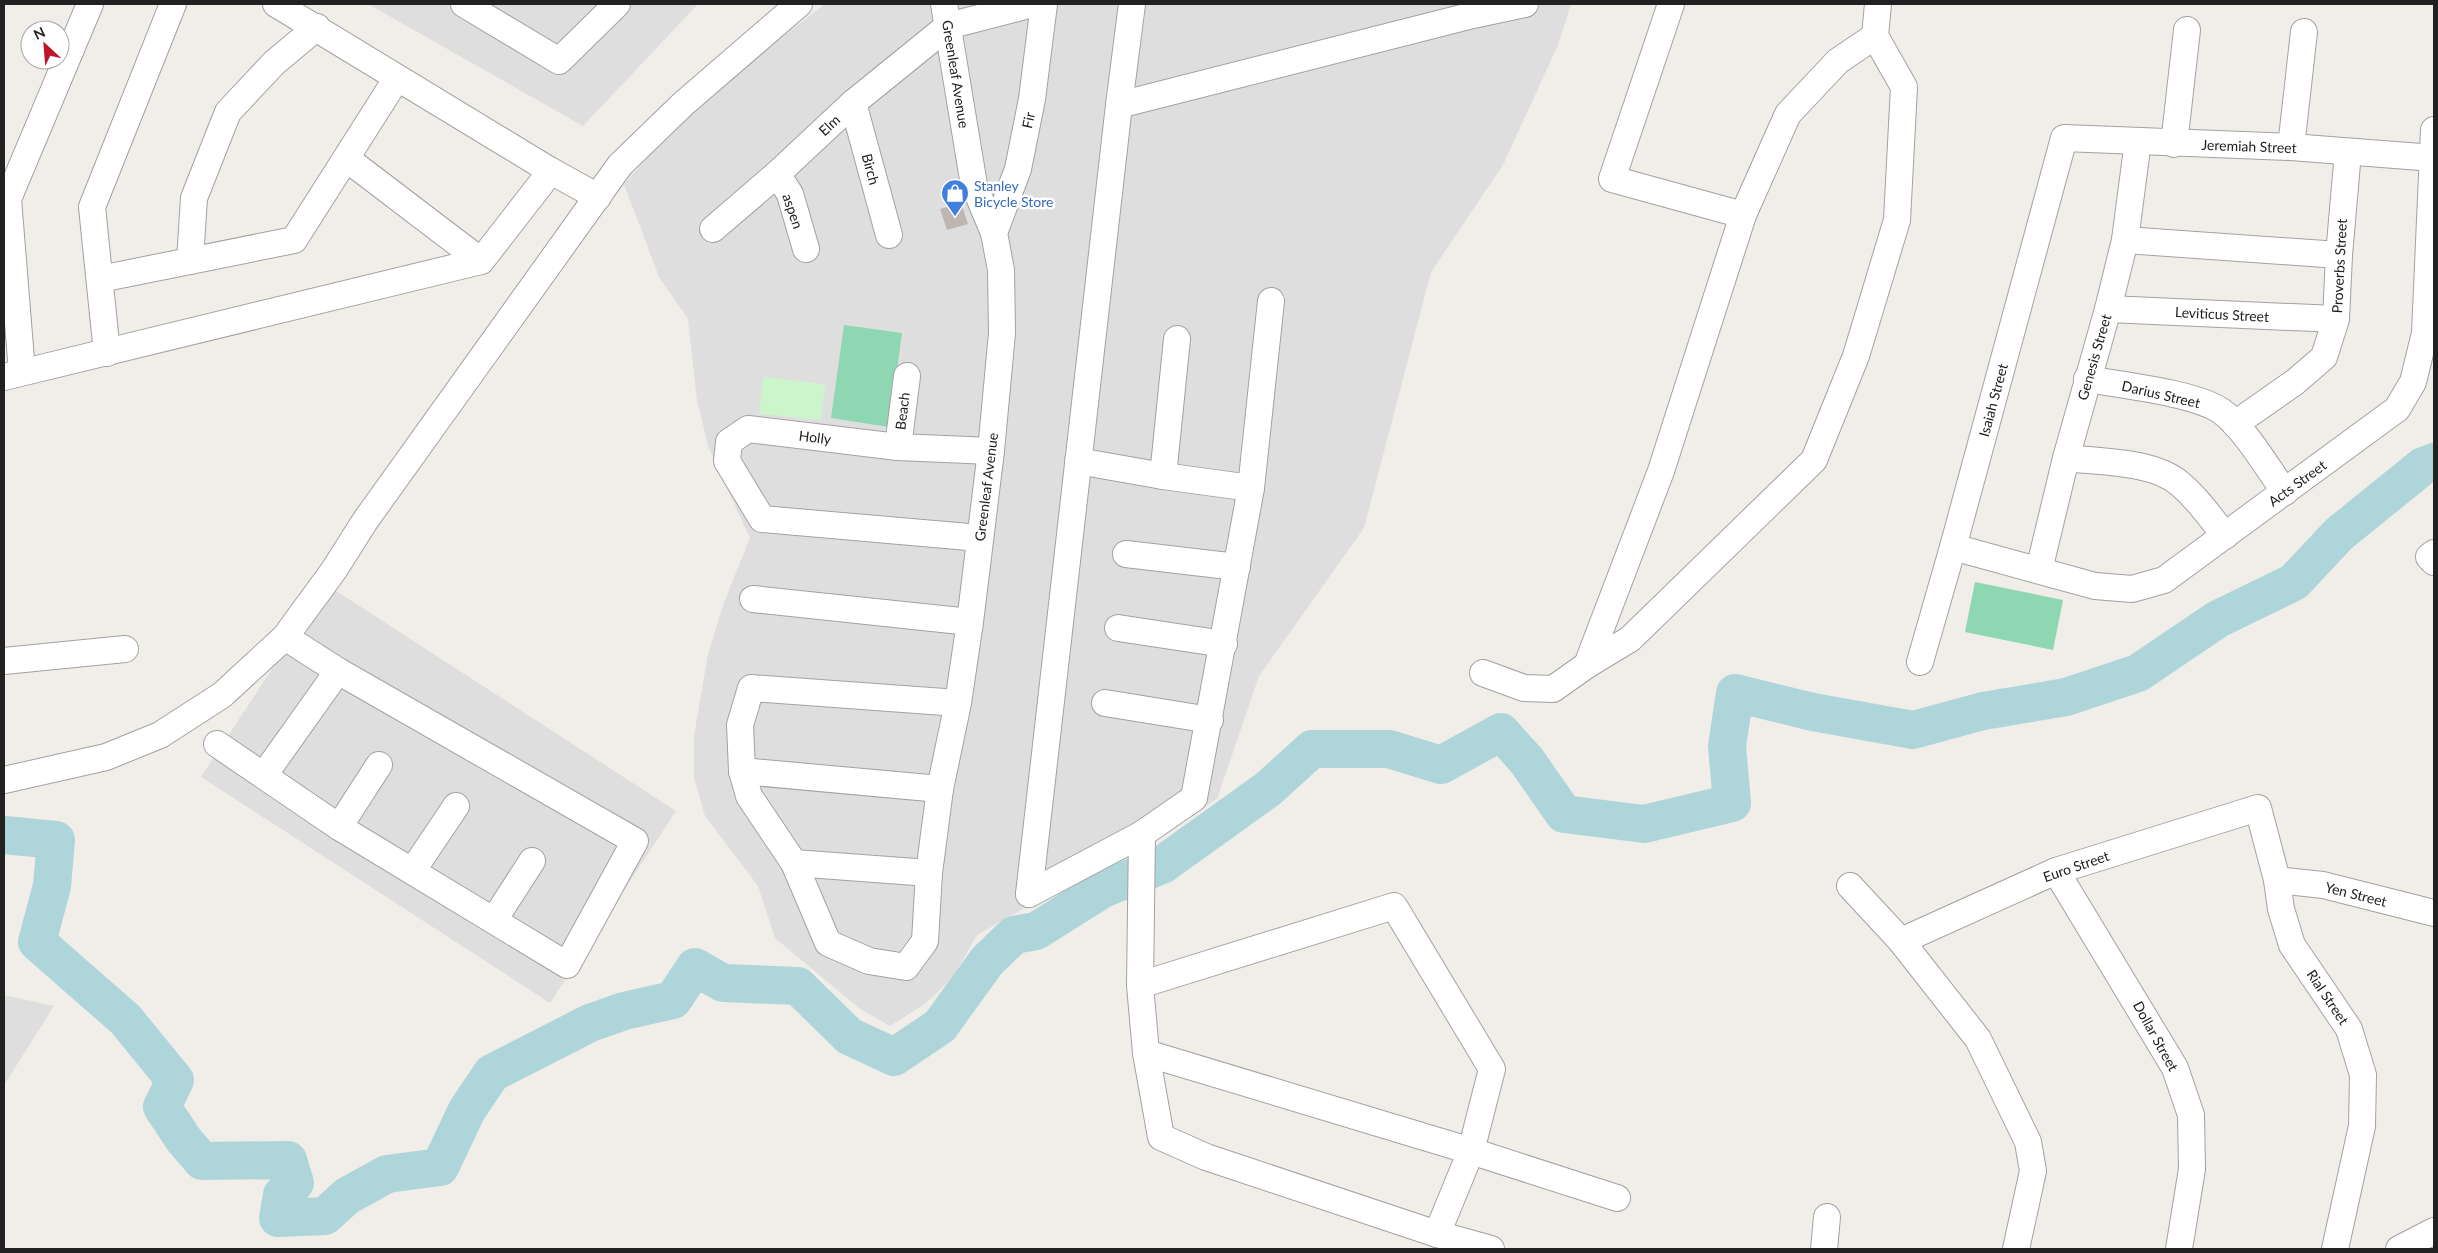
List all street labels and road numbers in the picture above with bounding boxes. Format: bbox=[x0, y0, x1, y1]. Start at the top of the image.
street label: Greenleaf Avenue bbox=[939, 19, 973, 129]
street label: Fir bbox=[1018, 110, 1038, 130]
street label: Elm bbox=[815, 111, 843, 139]
street label: Jeremiah Street bbox=[2201, 136, 2297, 156]
street label: Birch bbox=[859, 152, 883, 186]
street label: aspen bbox=[779, 191, 807, 231]
street label: Proverbs Street bbox=[2328, 218, 2350, 314]
street label: Leviticus Street bbox=[2175, 303, 2269, 325]
street label: Genesis Street bbox=[2074, 312, 2114, 402]
street label: Isaiah Street bbox=[1975, 361, 2011, 439]
street label: Darius Street bbox=[2120, 377, 2202, 411]
street label: Beach bbox=[891, 391, 913, 431]
street label: Holly bbox=[798, 427, 833, 447]
street label: Greenleaf Avenue bbox=[971, 432, 1001, 542]
street label: Acts Street bbox=[2265, 456, 2329, 510]
street label: Euro Street bbox=[2041, 847, 2111, 885]
street label: Yen Street bbox=[2323, 878, 2389, 910]
street label: Rial Street bbox=[2303, 966, 2353, 1028]
street label: Dollar Street bbox=[2130, 998, 2182, 1074]

